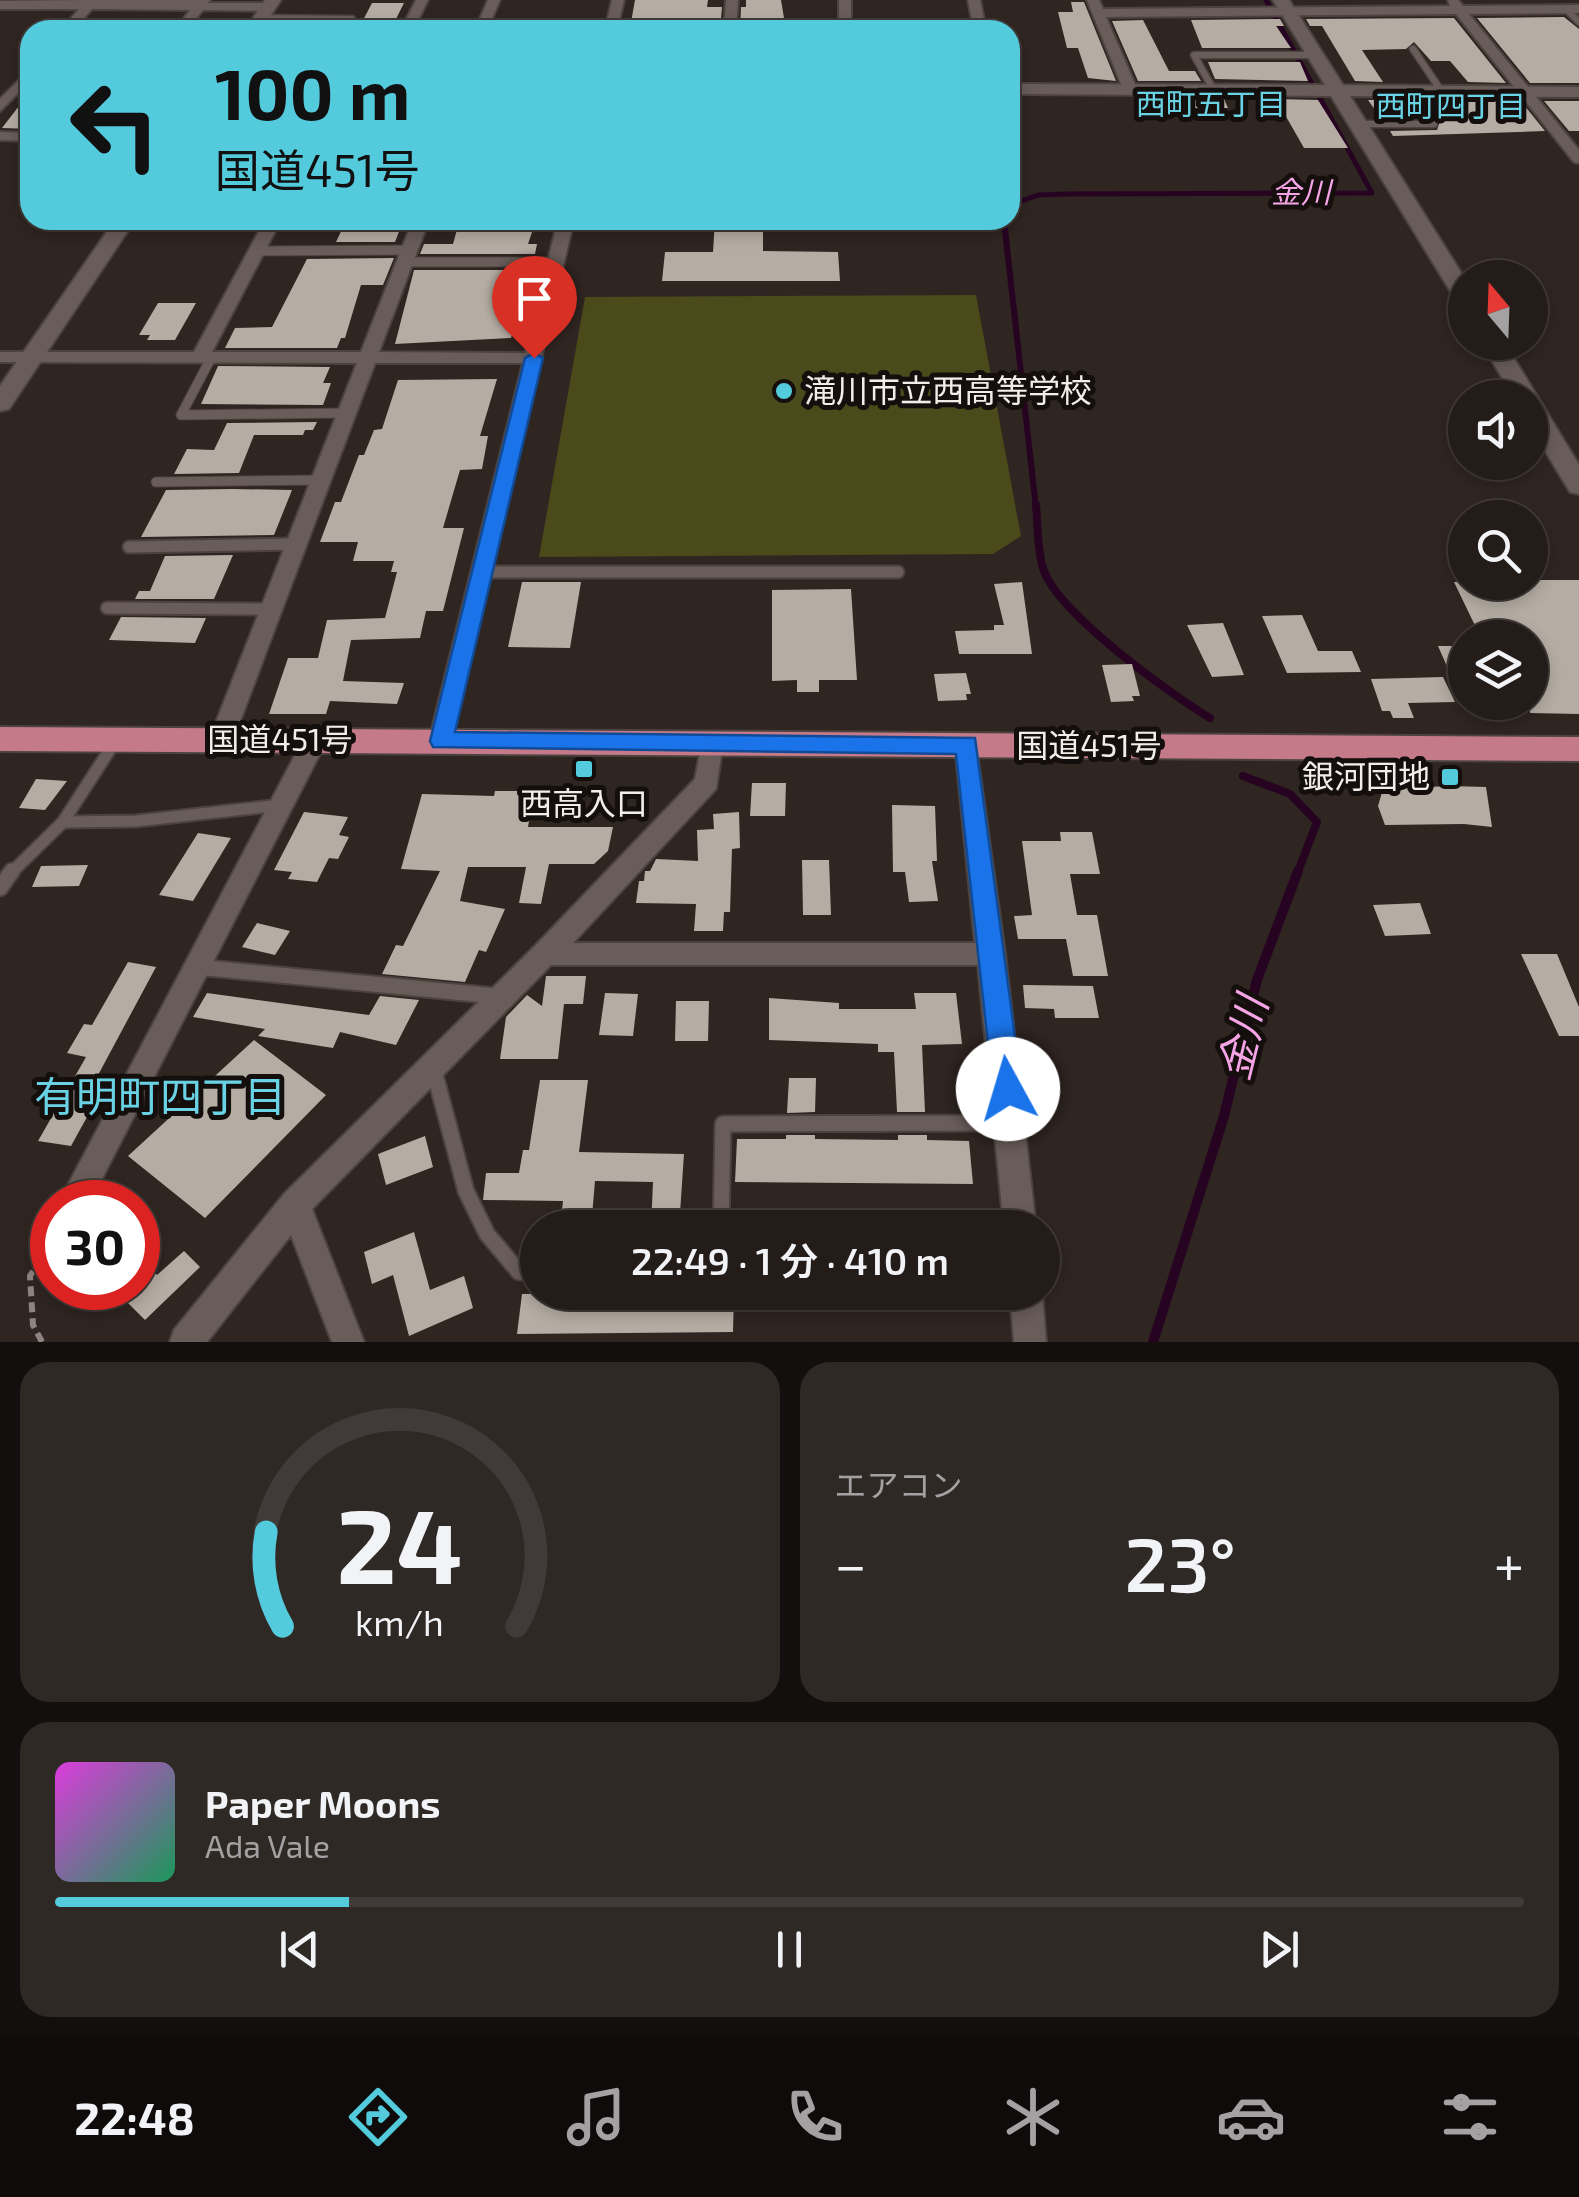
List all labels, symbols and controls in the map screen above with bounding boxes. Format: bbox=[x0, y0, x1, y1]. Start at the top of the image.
text: 100 m bbox=[215, 50, 410, 134]
icon: left bbox=[50, 60, 180, 190]
district label: 西町五丁目 bbox=[1136, 85, 1286, 121]
district label: 西町四丁目 bbox=[1376, 87, 1526, 123]
text: 国道451号 bbox=[215, 142, 420, 196]
water label: 金川 bbox=[1271, 173, 1334, 209]
pin bbox=[492, 256, 577, 359]
north arrow bbox=[1448, 260, 1548, 360]
map controls bbox=[1448, 260, 1548, 720]
icon: arrive bbox=[507, 271, 562, 326]
place label: 滝川市立西高等学校 bbox=[804, 370, 1092, 408]
marker: 滝川市立西高等学校 bbox=[773, 380, 795, 402]
button: sound bbox=[1448, 380, 1548, 480]
button: search bbox=[1448, 500, 1548, 600]
button: layers bbox=[1448, 620, 1548, 720]
street label: 国道451号 bbox=[207, 719, 353, 757]
street label: 国道451号 bbox=[1016, 725, 1162, 763]
place label: 銀河団地 bbox=[1302, 756, 1430, 794]
marker: 西高入口 bbox=[573, 758, 595, 780]
marker: 銀河団地 bbox=[1439, 766, 1461, 788]
place label: 西高入口 bbox=[520, 783, 648, 821]
water label: 金川 bbox=[1207, 987, 1276, 1084]
position arrow bbox=[956, 1037, 1060, 1141]
district label: 有明町四丁目 bbox=[34, 1070, 286, 1120]
speed limit sign: 30 bbox=[30, 1180, 160, 1310]
text: 22:49 · 1 分 · 410 m bbox=[631, 1237, 949, 1283]
text: エアコン bbox=[835, 1465, 963, 1503]
text: 24 bbox=[336, 1480, 463, 1605]
text: 23° bbox=[1124, 1517, 1236, 1607]
text: − bbox=[835, 1530, 867, 1596]
text: + bbox=[1494, 1530, 1524, 1596]
text: km/h bbox=[355, 1600, 444, 1643]
text: Paper Moons bbox=[205, 1780, 441, 1826]
text: Ada Vale bbox=[205, 1826, 330, 1864]
icon: previous bbox=[272, 1922, 327, 1977]
icon: pause bbox=[762, 1922, 817, 1977]
icon: next bbox=[1252, 1922, 1307, 1977]
icon: directions bbox=[343, 2082, 413, 2152]
icon: music bbox=[561, 2082, 631, 2152]
icon: phone bbox=[780, 2082, 850, 2152]
icon: climate bbox=[998, 2082, 1068, 2152]
icon: car bbox=[1216, 2082, 1286, 2152]
icon: filters bbox=[1435, 2082, 1505, 2152]
text: 22:48 bbox=[74, 2090, 195, 2144]

